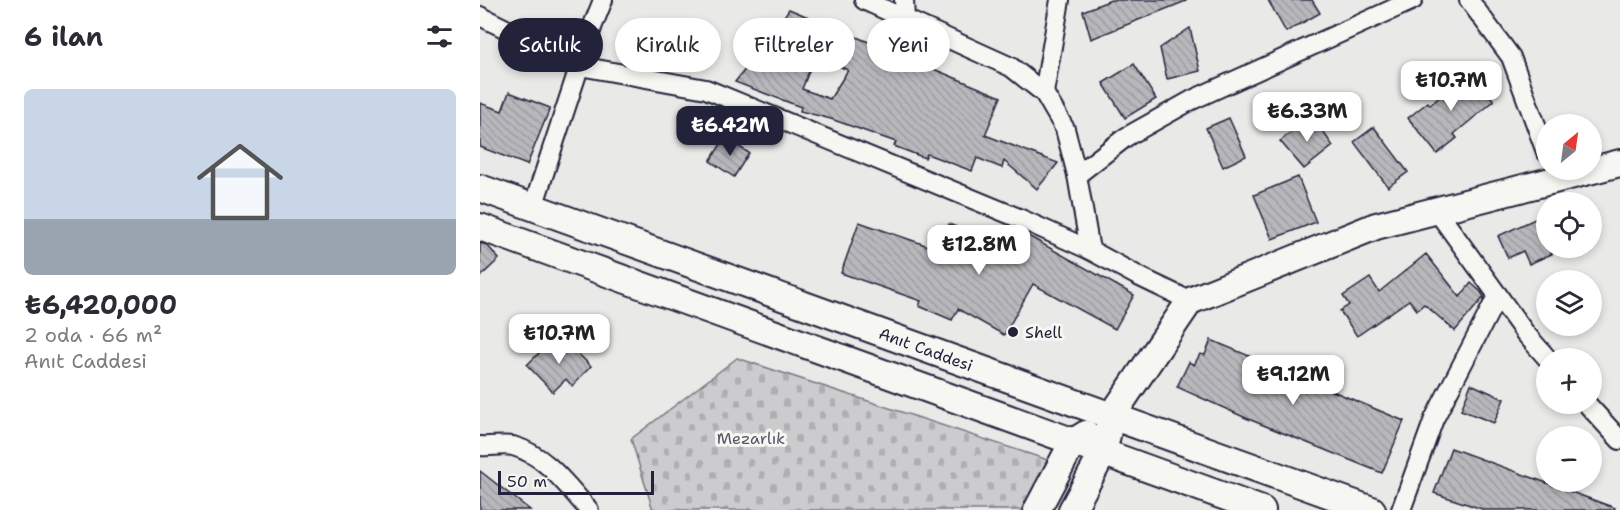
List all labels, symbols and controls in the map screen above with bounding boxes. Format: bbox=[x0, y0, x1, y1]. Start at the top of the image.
chip: Satılık bbox=[498, 18, 603, 72]
chip: Kiralık bbox=[615, 18, 721, 72]
chip: Filtreler bbox=[733, 18, 855, 72]
chip: Yeni bbox=[867, 18, 950, 72]
text: 6 ilan bbox=[24, 19, 103, 54]
icon: filters bbox=[423, 20, 456, 53]
pin: ₺10.7M bbox=[1402, 61, 1500, 112]
text: ₺10.7M bbox=[1415, 67, 1487, 93]
pin: ₺6.33M bbox=[1258, 92, 1356, 143]
text: ₺6.33M bbox=[1267, 98, 1347, 124]
pin: ₺6.42M bbox=[681, 106, 779, 157]
text: ₺6.42M bbox=[690, 112, 770, 138]
north arrow bbox=[1536, 114, 1602, 180]
map controls bbox=[1536, 114, 1602, 492]
icon: home bbox=[186, 128, 294, 236]
button: locate bbox=[1536, 192, 1602, 258]
pin: ₺12.8M bbox=[930, 225, 1028, 276]
text: ₺12.8M bbox=[941, 231, 1017, 257]
button: layers bbox=[1536, 270, 1602, 336]
text: ₺6,420,000 bbox=[24, 287, 177, 322]
pin: ₺10.7M bbox=[510, 314, 608, 365]
text: ₺10.7M bbox=[523, 320, 595, 346]
text: 2 oda · 66 m² bbox=[24, 322, 162, 348]
place label: Shell bbox=[1025, 322, 1062, 343]
street label: Anıt Caddesi bbox=[876, 323, 976, 376]
marker: Shell bbox=[1006, 325, 1020, 339]
text: Anıt Caddesi bbox=[24, 348, 147, 374]
button: + bbox=[1536, 348, 1602, 414]
pin: ₺9.12M bbox=[1244, 355, 1342, 406]
text: ₺9.12M bbox=[1256, 361, 1330, 387]
button: − bbox=[1536, 426, 1602, 492]
park label: Mezarlık bbox=[717, 428, 785, 449]
scale bar bbox=[498, 468, 654, 496]
text: 50 m bbox=[507, 471, 547, 492]

